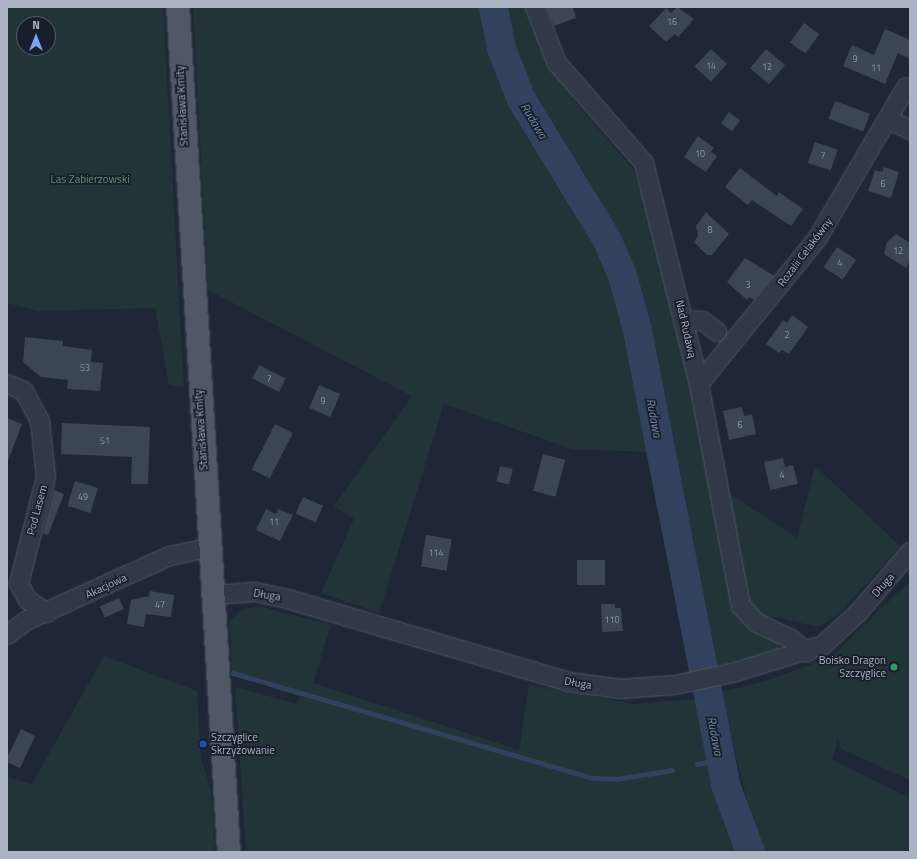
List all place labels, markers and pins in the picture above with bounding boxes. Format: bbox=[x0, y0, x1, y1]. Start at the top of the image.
place label: Boisko Dragon Szczyglice bbox=[819, 654, 886, 680]
marker: Boisko Dragon Szczyglice bbox=[889, 662, 899, 672]
place label: Szczyglice Skrzyżowanie bbox=[211, 731, 275, 757]
marker: Szczyglice Skrzyżowanie bbox=[198, 739, 208, 749]

